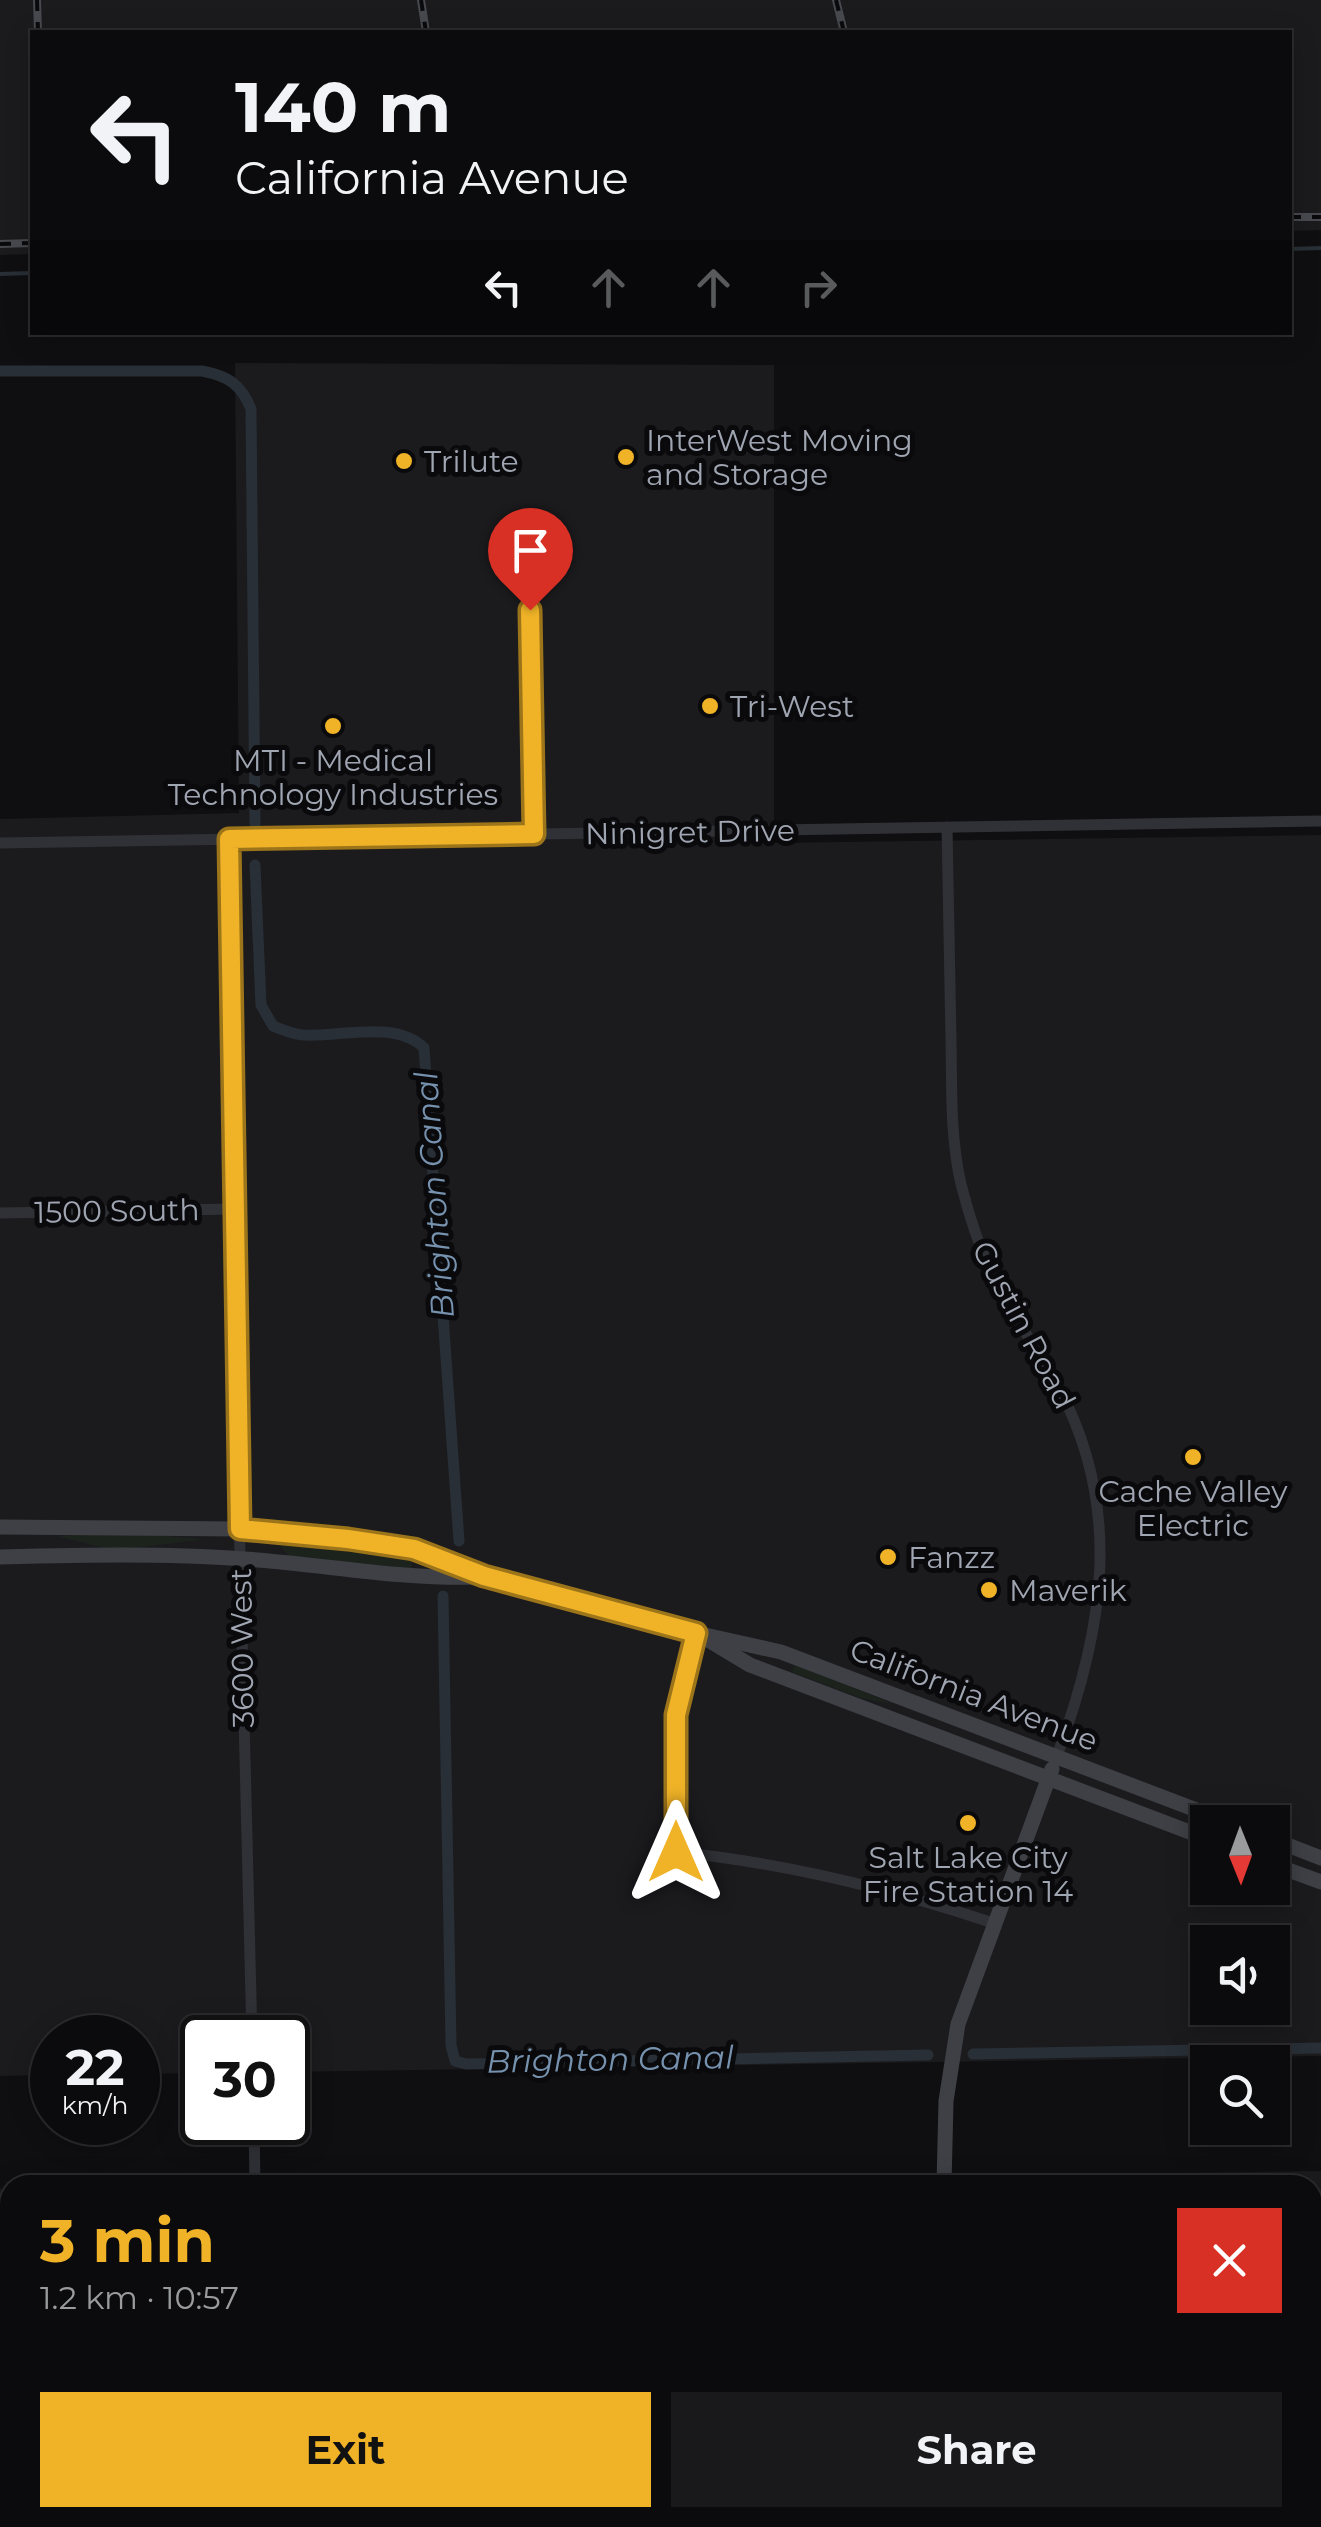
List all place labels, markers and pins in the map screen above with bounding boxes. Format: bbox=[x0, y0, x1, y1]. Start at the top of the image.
place label: InterWest Moving and Storage bbox=[646, 422, 913, 493]
place label: Trilute bbox=[424, 443, 519, 480]
marker: InterWest Moving and Storage bbox=[615, 446, 637, 468]
marker: Trilute bbox=[393, 450, 415, 472]
pin bbox=[488, 508, 573, 611]
place label: Tri-West bbox=[730, 688, 854, 725]
marker: Tri-West bbox=[699, 695, 721, 717]
marker: MTI - Medical Technology Industries bbox=[322, 715, 344, 737]
place label: MTI - Medical Technology Industries bbox=[168, 742, 498, 813]
marker: Cache Valley Electric bbox=[1182, 1446, 1204, 1468]
place label: Cache Valley Electric bbox=[1099, 1473, 1288, 1544]
place label: Fanzz bbox=[908, 1539, 995, 1576]
marker: Fanzz bbox=[877, 1546, 899, 1568]
place label: Maverik bbox=[1009, 1572, 1127, 1609]
marker: Maverik bbox=[978, 1579, 1000, 1601]
marker: Salt Lake City Fire Station 14 bbox=[957, 1812, 979, 1834]
place label: Salt Lake City Fire Station 14 bbox=[863, 1839, 1073, 1910]

